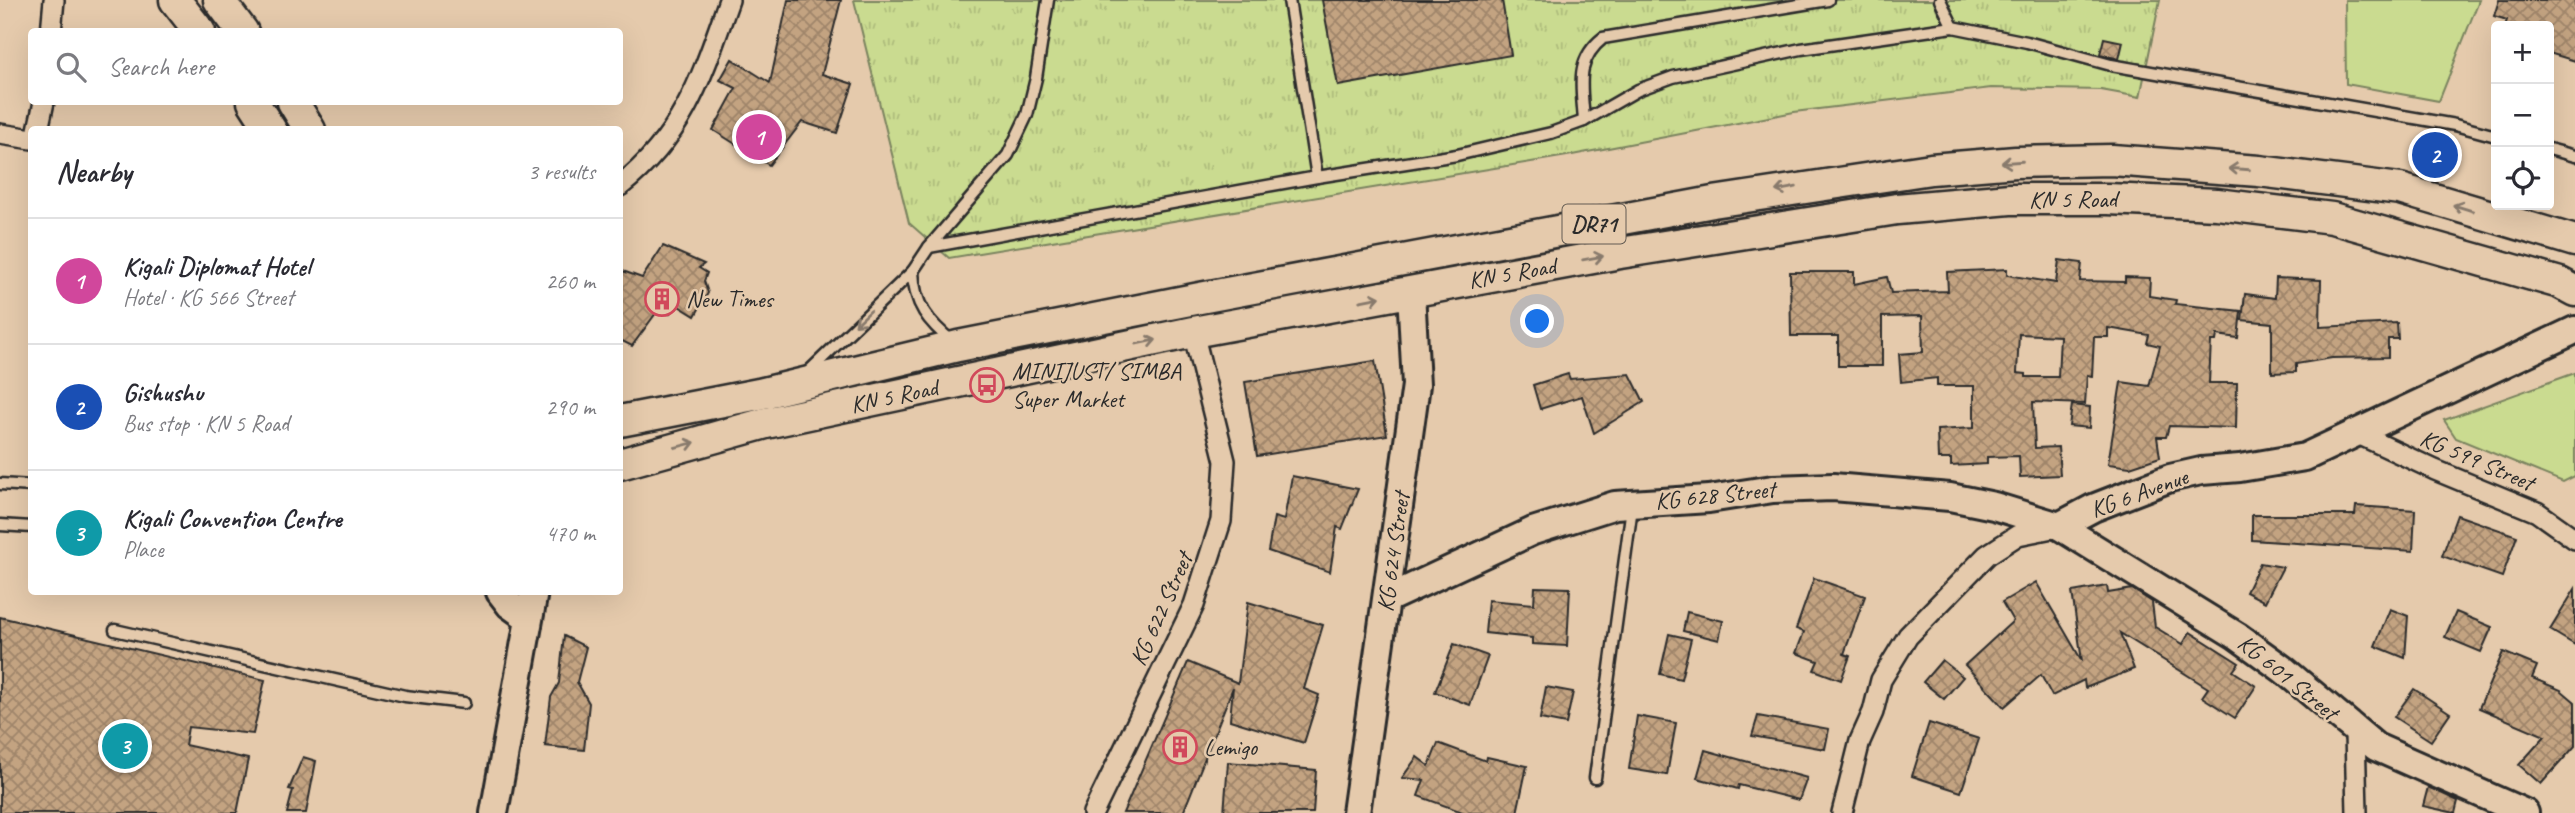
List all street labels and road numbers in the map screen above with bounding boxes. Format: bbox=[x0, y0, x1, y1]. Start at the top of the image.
street label: KN 5 Road bbox=[2029, 184, 2121, 214]
road number: DR71 bbox=[1562, 204, 1626, 244]
street label: KN 5 Road bbox=[1466, 250, 1562, 295]
street label: KN 5 Road bbox=[848, 371, 944, 420]
street label: KG 599 Street bbox=[2416, 423, 2541, 498]
street label: KG 6 Avenue bbox=[2086, 461, 2194, 524]
street label: KG 628 Street bbox=[1654, 473, 1779, 516]
street label: KG 624 Street bbox=[1370, 487, 1417, 614]
street label: KG 622 Street bbox=[1123, 545, 1200, 670]
street label: KG 601 Street bbox=[2232, 628, 2347, 728]

